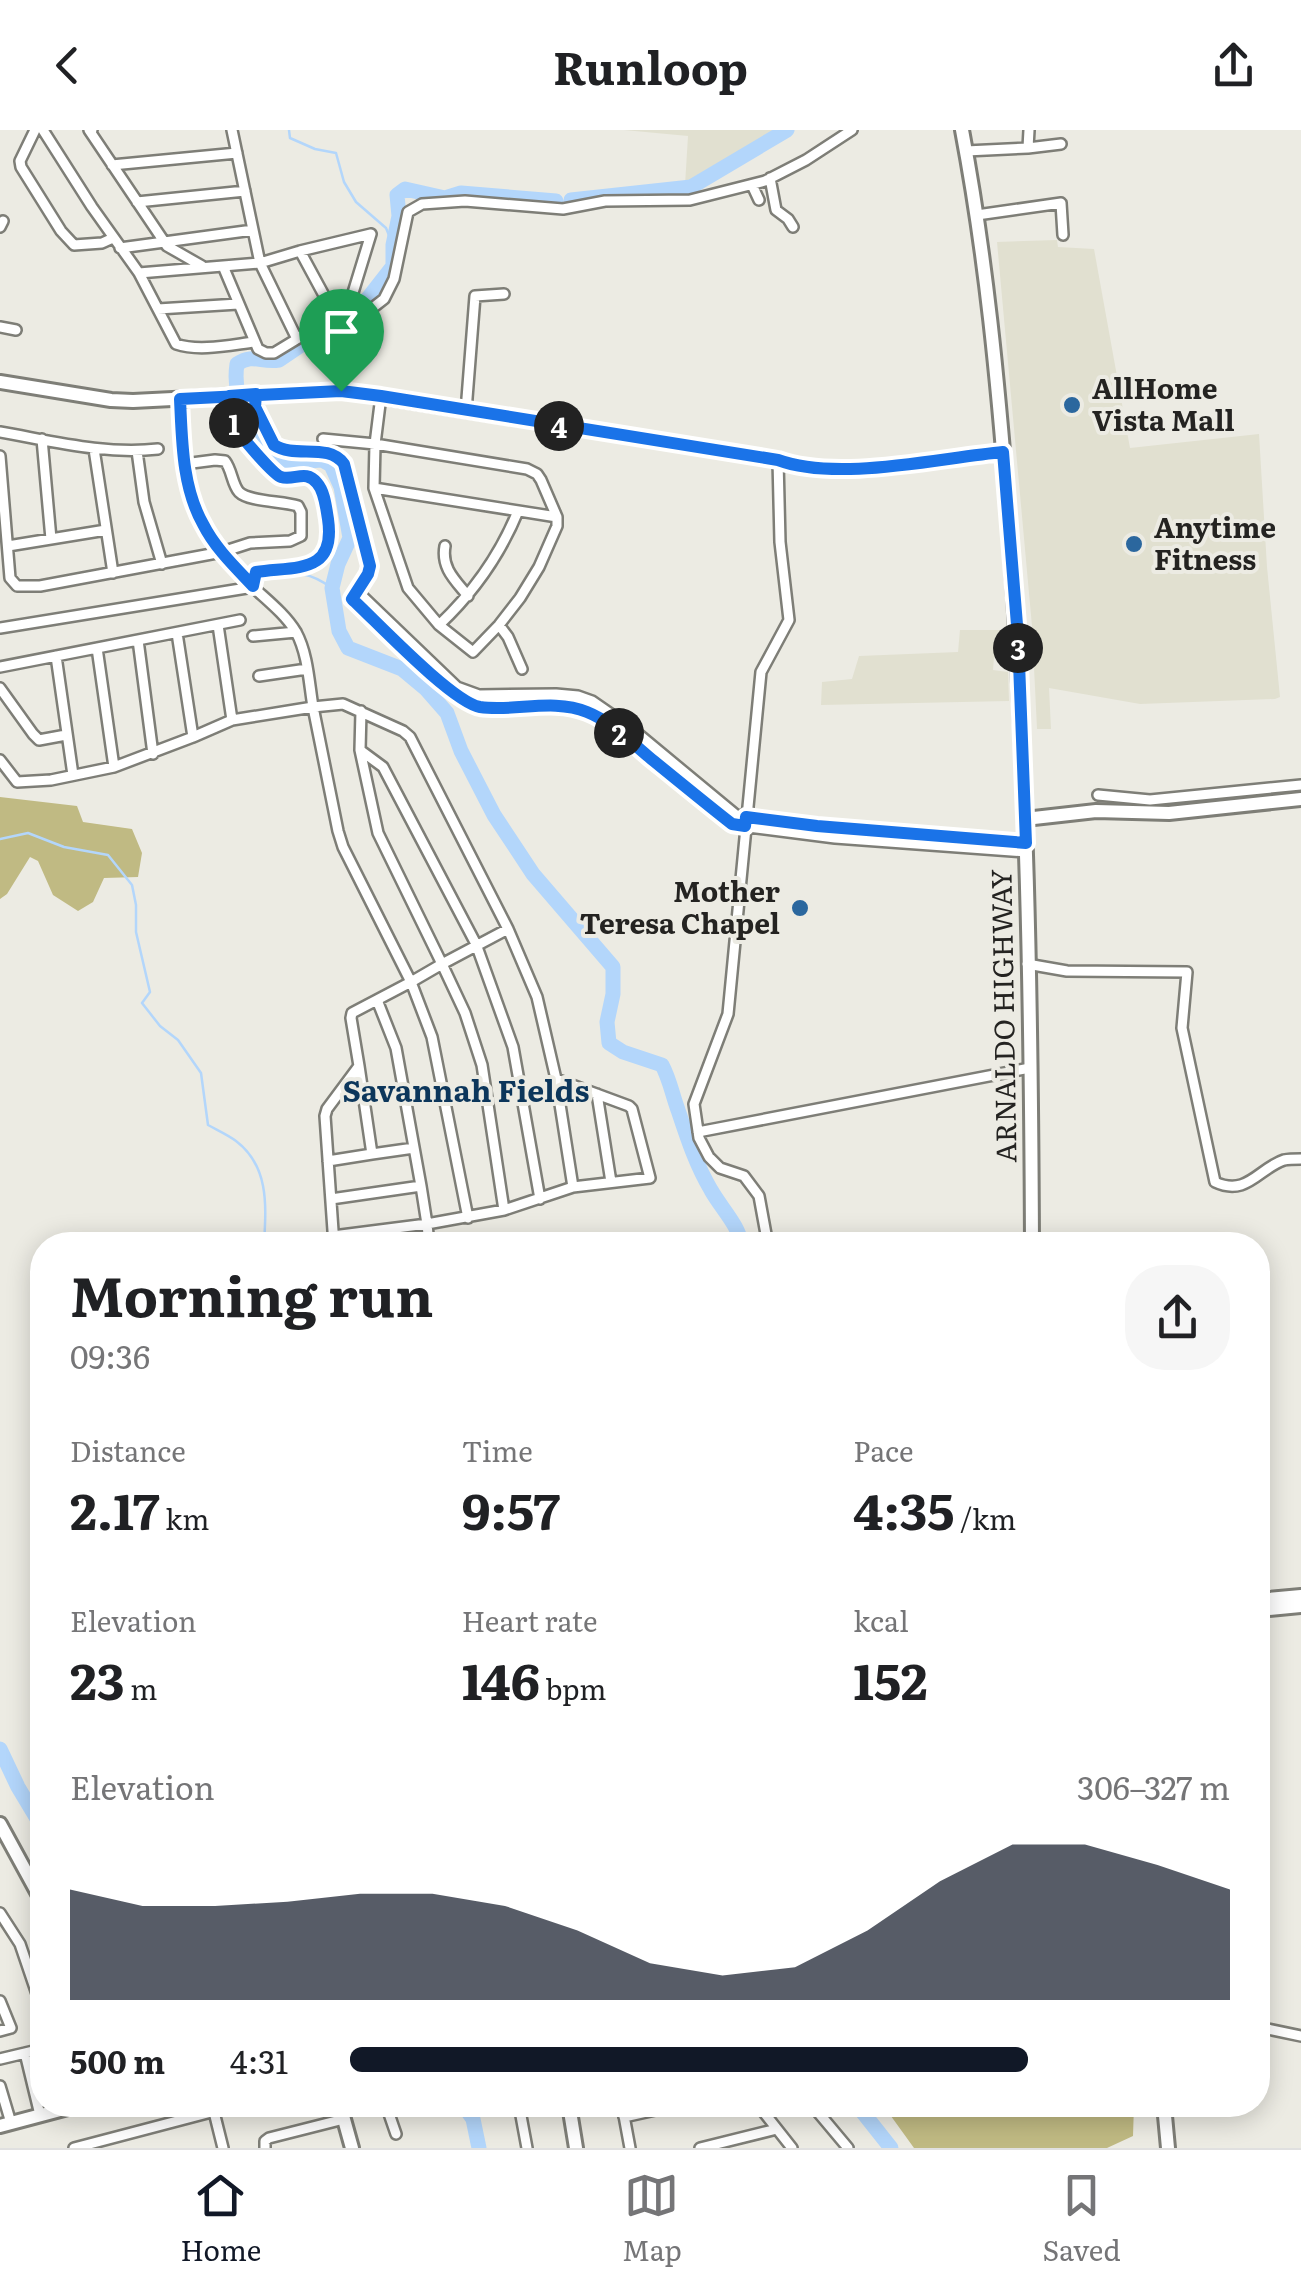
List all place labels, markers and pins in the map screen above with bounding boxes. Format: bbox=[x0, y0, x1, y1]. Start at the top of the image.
pin bbox=[299, 289, 384, 392]
place label: AllHome Vista Mall bbox=[1092, 366, 1235, 440]
marker: AllHome Vista Mall bbox=[1061, 394, 1083, 416]
pin: 1 bbox=[209, 398, 259, 448]
pin: 4 bbox=[534, 401, 584, 451]
place label: Anytime Fitness bbox=[1154, 505, 1276, 579]
marker: Anytime Fitness bbox=[1123, 533, 1145, 555]
pin: 3 bbox=[993, 623, 1043, 673]
pin: 2 bbox=[594, 708, 644, 758]
place label: Mother Teresa Chapel bbox=[580, 869, 780, 943]
marker: Mother Teresa Chapel bbox=[789, 897, 811, 919]

